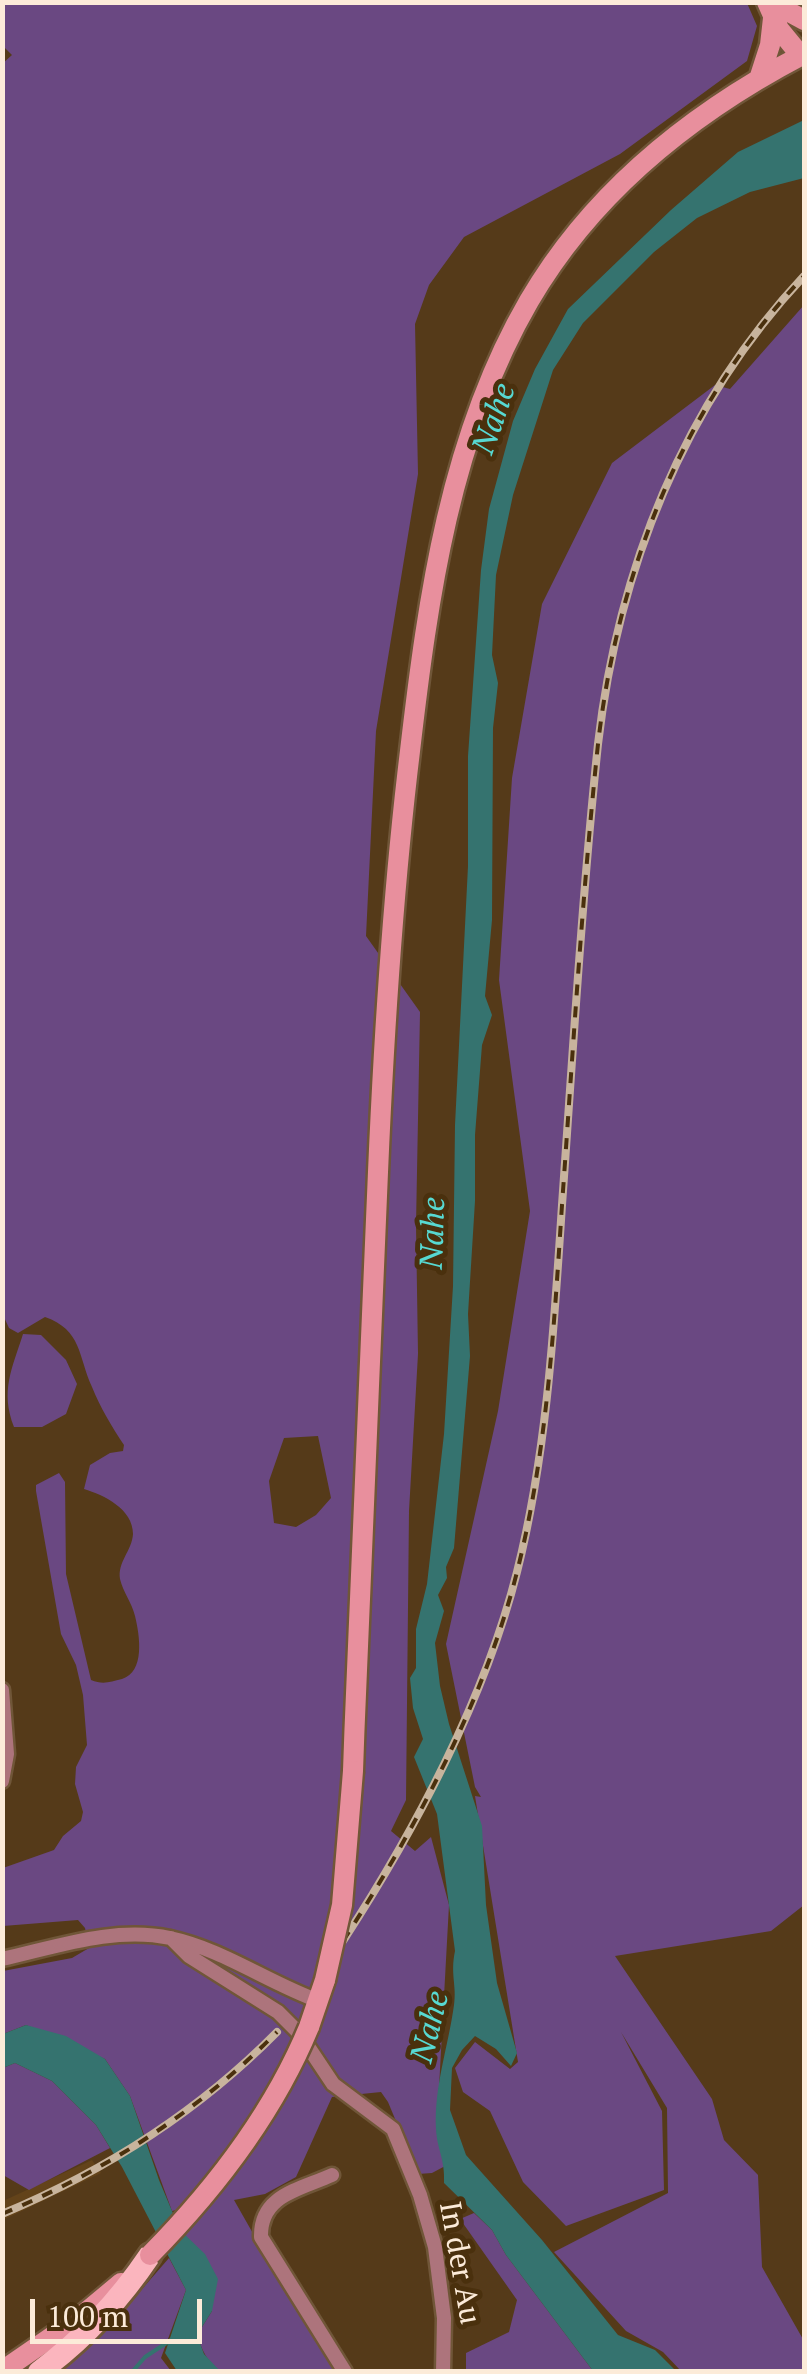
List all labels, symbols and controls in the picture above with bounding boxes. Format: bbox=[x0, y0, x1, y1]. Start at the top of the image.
water label: Nahe bbox=[465, 379, 525, 459]
water label: Nahe bbox=[414, 1196, 454, 1270]
water label: Nahe bbox=[404, 1987, 458, 2067]
street label: In der Au bbox=[431, 2199, 487, 2327]
scale bar bbox=[35, 2279, 208, 2341]
text: 100 m bbox=[47, 2296, 128, 2336]

